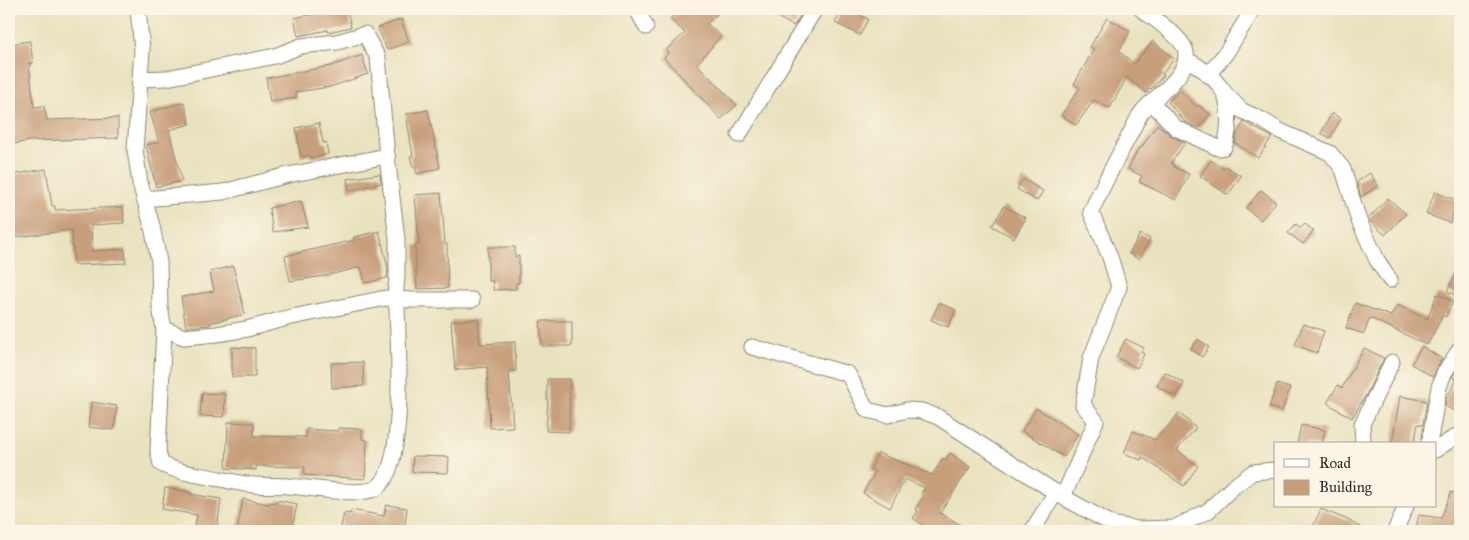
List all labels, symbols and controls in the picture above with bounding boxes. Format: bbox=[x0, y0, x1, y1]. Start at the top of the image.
legend bbox=[1274, 442, 1436, 508]
text: Road bbox=[1319, 454, 1351, 472]
text: Building bbox=[1319, 478, 1373, 496]

